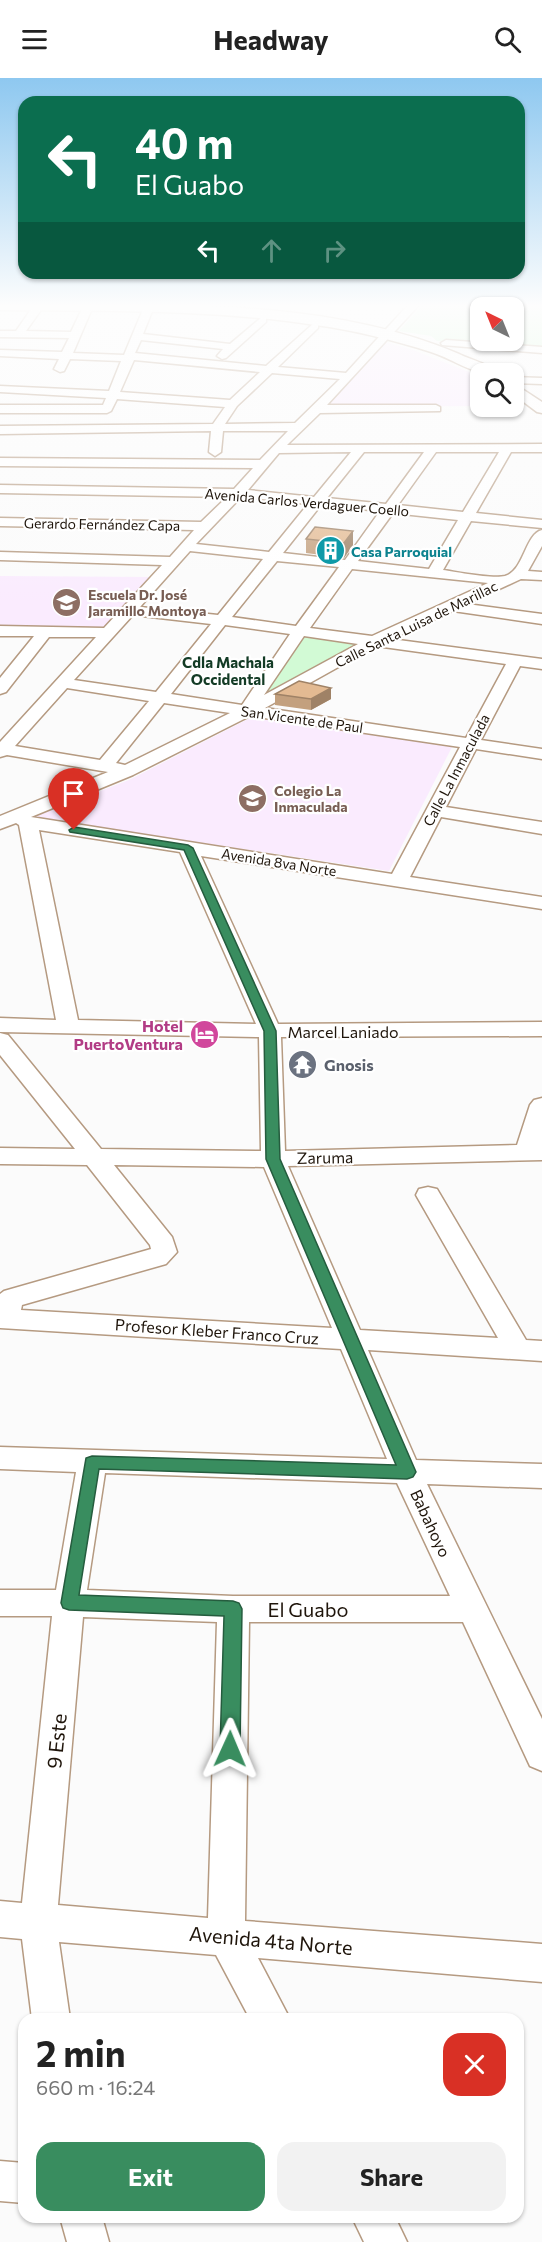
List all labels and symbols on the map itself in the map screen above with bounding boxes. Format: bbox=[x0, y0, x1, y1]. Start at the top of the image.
north arrow bbox=[470, 297, 524, 351]
street label: Avenida Carlos Verdaguer Coello bbox=[204, 485, 410, 519]
street label: Gerardo Fernández Capa bbox=[24, 514, 180, 534]
building icon: Casa Parroquial bbox=[314, 535, 346, 567]
place label: Casa Parroquial bbox=[351, 543, 452, 560]
street label: Calle Santa Luisa de Marillac bbox=[332, 577, 500, 671]
school or university icon: Escuela Dr. José Jaramillo Montoya bbox=[51, 586, 83, 618]
place label: Escuela Dr. José Jaramillo Montoya bbox=[88, 586, 206, 619]
district label: Cdla Machala Occidental bbox=[182, 653, 274, 688]
street label: San Vicente de Paul bbox=[240, 702, 364, 736]
street label: Calle La Inmaculada bbox=[419, 711, 493, 829]
pin bbox=[48, 768, 99, 830]
school or university icon: Colegio La Inmaculada bbox=[237, 782, 269, 814]
place label: Colegio La Inmaculada bbox=[274, 782, 348, 815]
street label: Avenida 8va Norte bbox=[220, 845, 338, 879]
place label: Hotel PuertoVentura bbox=[74, 1016, 183, 1053]
hotel icon: Hotel PuertoVentura bbox=[188, 1018, 220, 1050]
street label: Marcel Laniado bbox=[287, 1022, 399, 1041]
temple icon: Gnosis bbox=[287, 1048, 319, 1080]
place label: Gnosis bbox=[324, 1055, 374, 1074]
street label: Zaruma bbox=[296, 1147, 354, 1167]
street label: Profesor Kleber Franco Cruz bbox=[114, 1314, 320, 1348]
street label: Babahoyo bbox=[407, 1486, 455, 1560]
street label: El Guabo bbox=[268, 1597, 348, 1621]
street label: 9 Este bbox=[41, 1712, 71, 1770]
position arrow bbox=[198, 1717, 262, 1781]
street label: Avenida 4ta Norte bbox=[188, 1921, 354, 1959]

